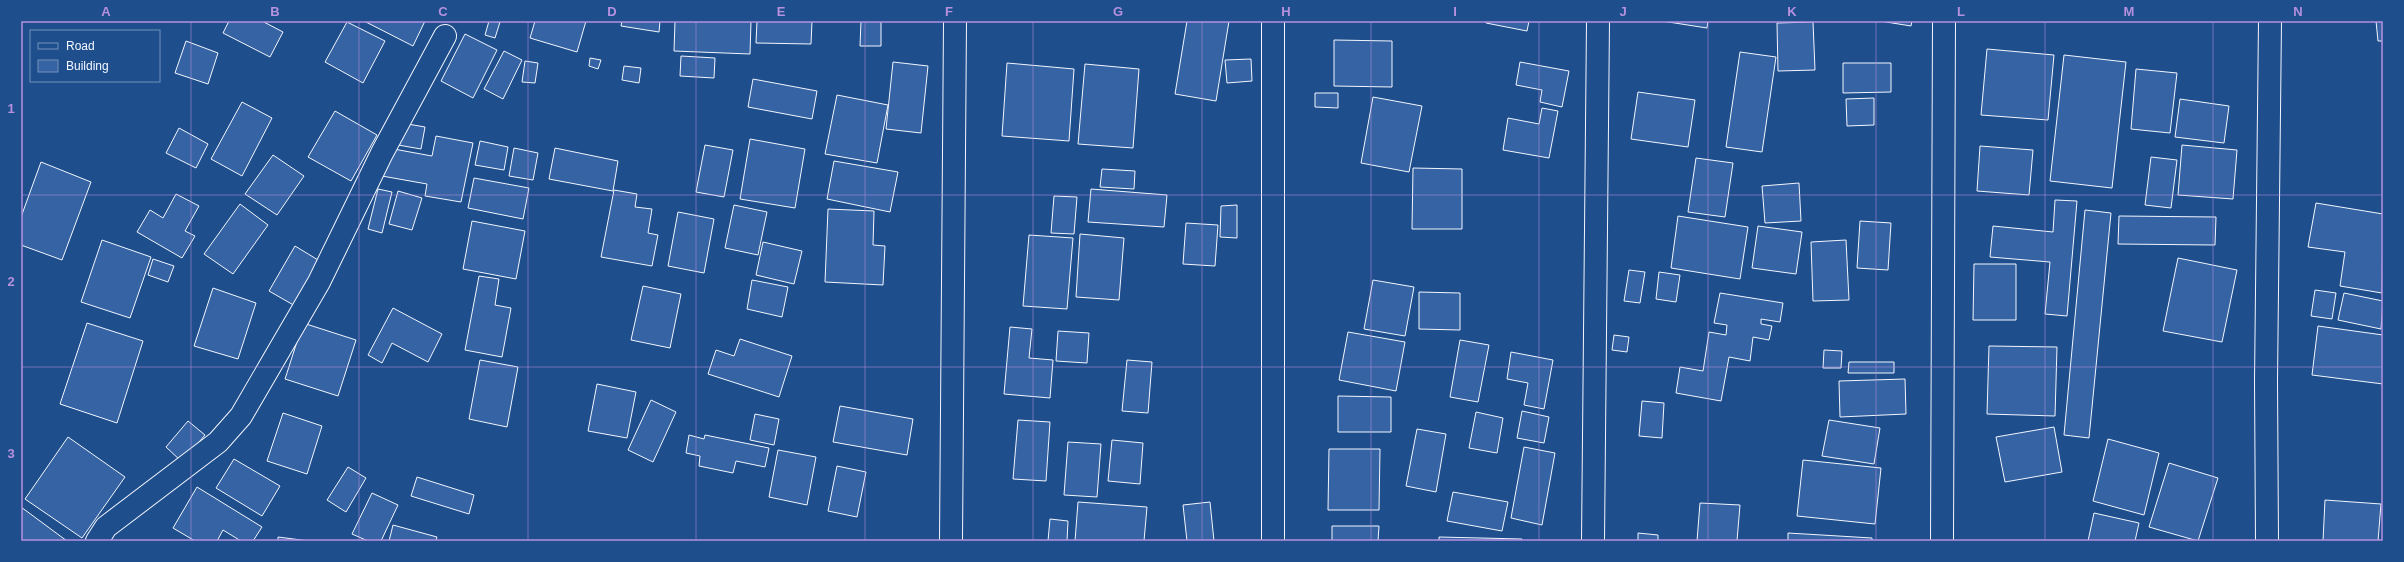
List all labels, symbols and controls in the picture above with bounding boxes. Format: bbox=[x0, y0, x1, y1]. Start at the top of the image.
text: A bbox=[101, 4, 111, 19]
text: B bbox=[270, 4, 280, 19]
text: C bbox=[438, 4, 448, 19]
text: D bbox=[607, 4, 617, 19]
text: E bbox=[777, 4, 786, 19]
text: F bbox=[945, 4, 953, 19]
text: G bbox=[1113, 4, 1123, 19]
text: H bbox=[1281, 4, 1291, 19]
text: I bbox=[1453, 4, 1457, 19]
text: J bbox=[1619, 4, 1627, 19]
text: K bbox=[1787, 4, 1797, 19]
text: L bbox=[1957, 4, 1965, 19]
text: M bbox=[2124, 4, 2134, 19]
text: N bbox=[2293, 4, 2303, 19]
legend bbox=[30, 30, 160, 82]
text: Road bbox=[66, 39, 95, 53]
text: Building bbox=[66, 59, 109, 73]
text: 1 bbox=[7, 101, 15, 116]
text: 2 bbox=[7, 274, 15, 289]
text: 3 bbox=[7, 446, 15, 461]

